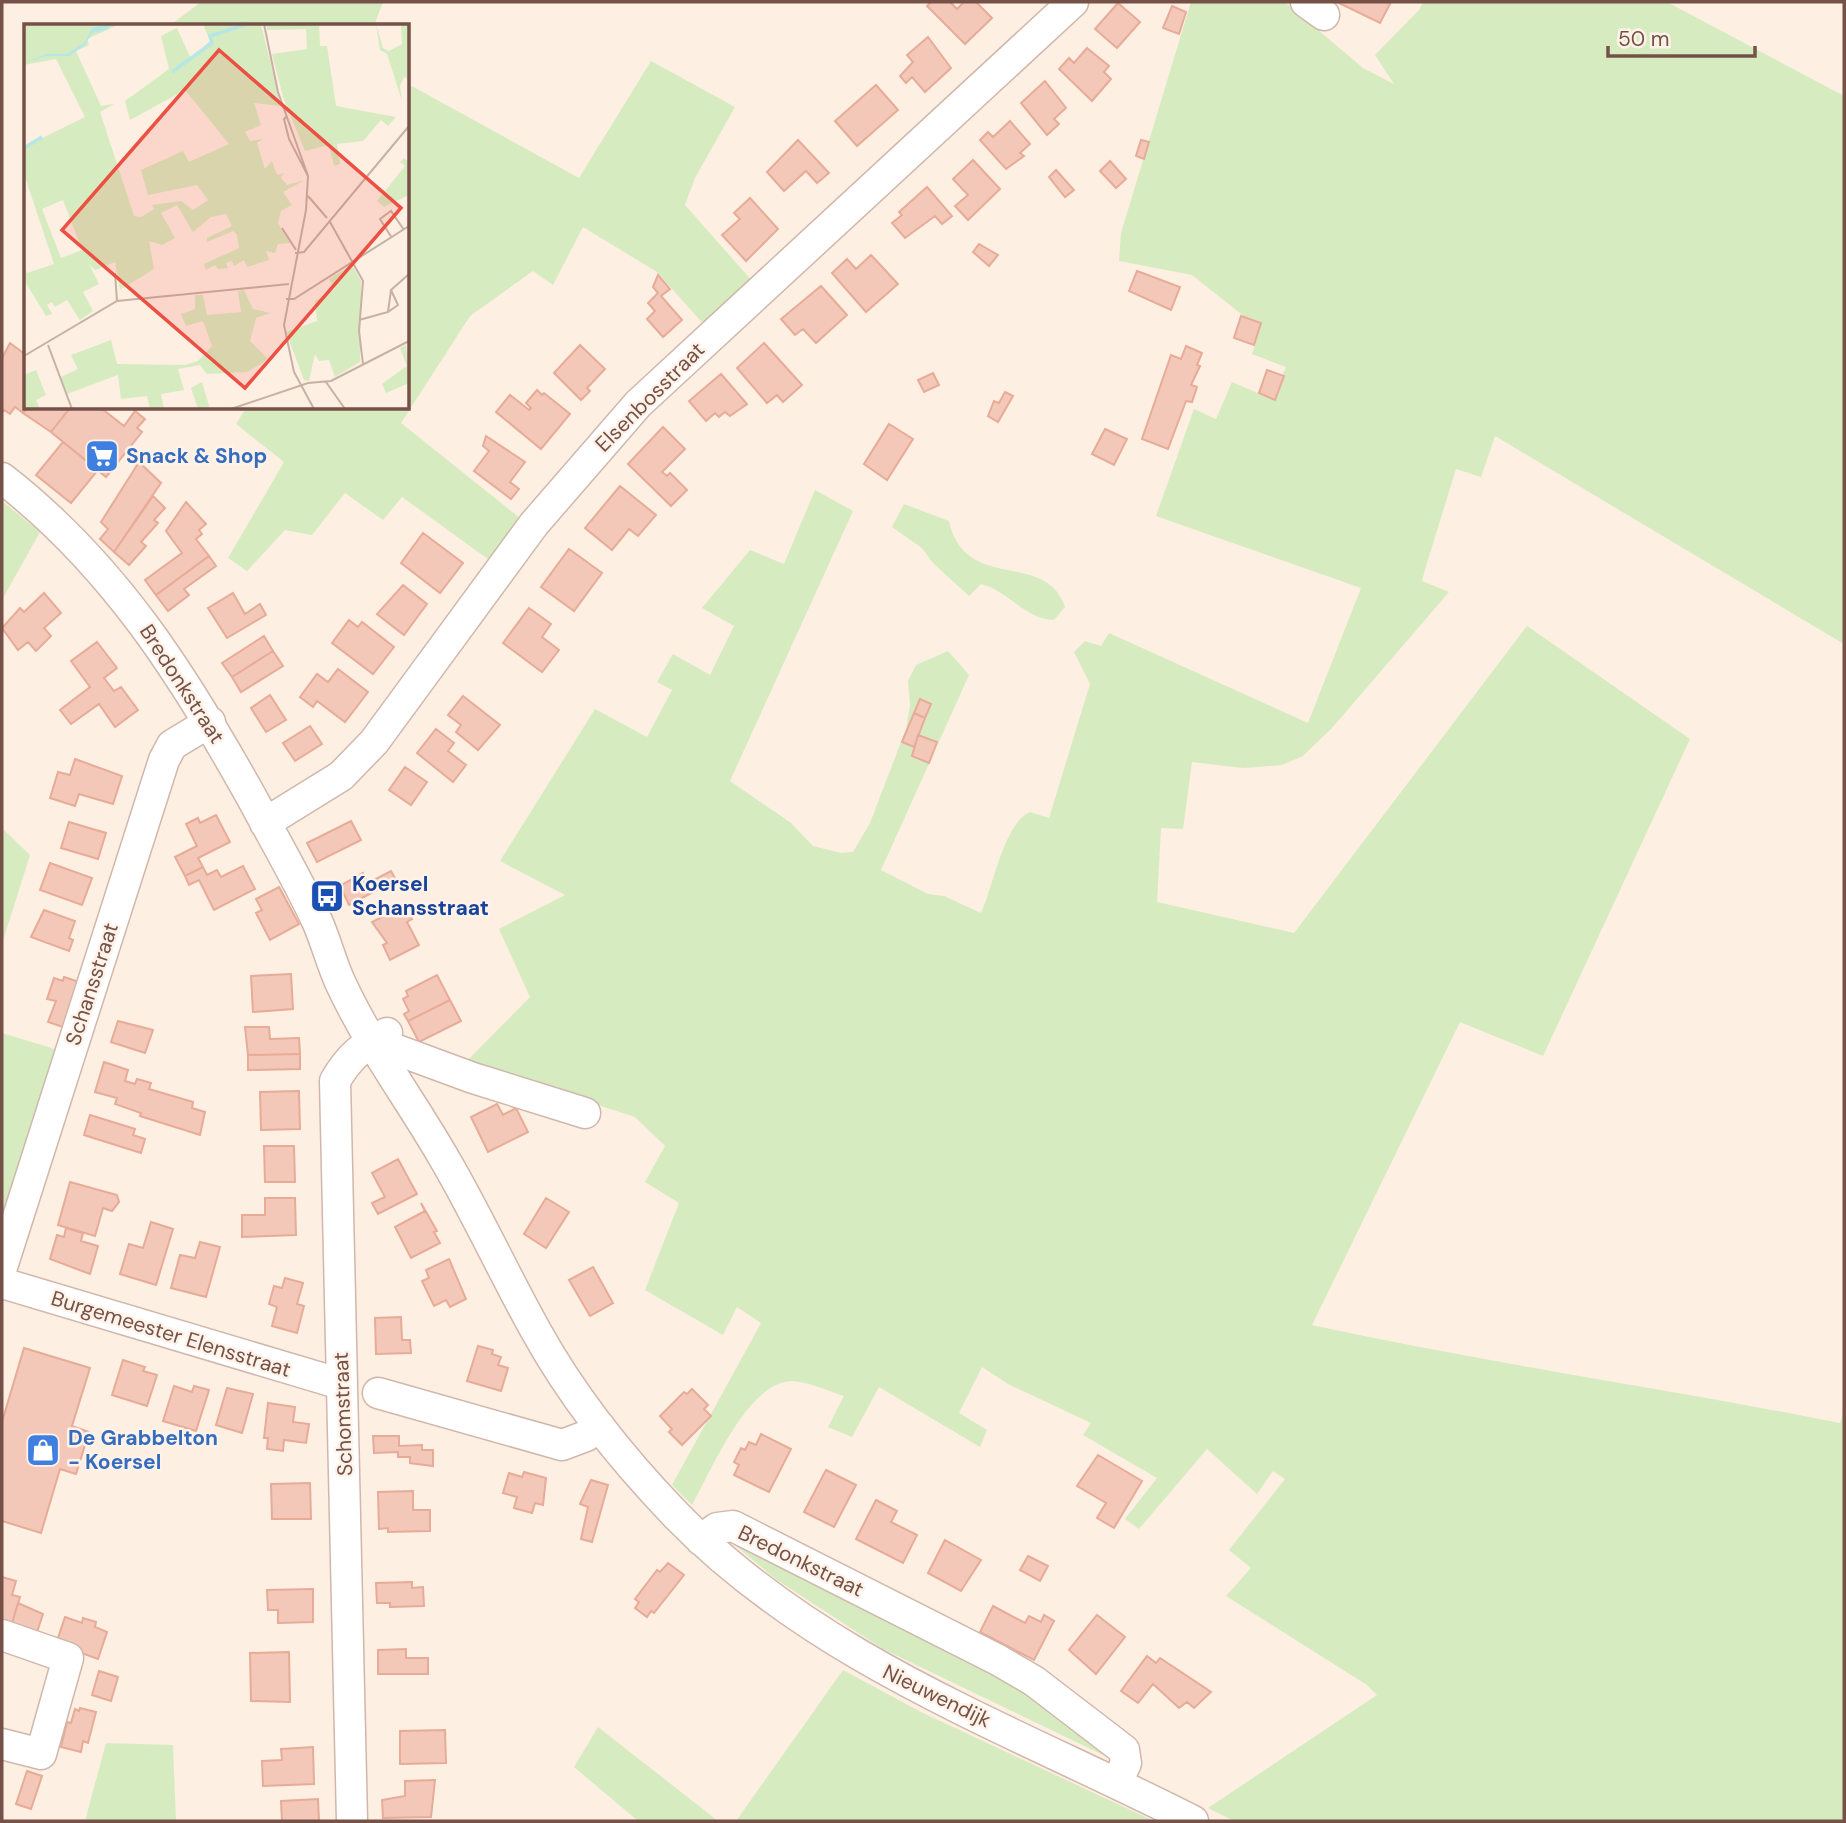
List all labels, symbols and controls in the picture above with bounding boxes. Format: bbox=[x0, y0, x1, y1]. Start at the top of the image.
scale bar bbox=[1608, 14, 1755, 58]
inset map bbox=[24, 24, 410, 410]
text: 50 m bbox=[1618, 25, 1669, 53]
street label: Elsenbosstraat bbox=[589, 336, 711, 458]
supermarket icon: Snack & Shop bbox=[83, 437, 121, 475]
place label: Snack & Shop bbox=[126, 442, 267, 470]
street label: Bredonkstraat bbox=[133, 619, 231, 749]
place label: Koersel Schansstraat bbox=[352, 870, 489, 922]
bus stop icon: Koersel Schansstraat bbox=[308, 877, 346, 915]
street label: Schansstraat bbox=[59, 919, 125, 1049]
street label: Burgemeester Elensstraat bbox=[48, 1284, 294, 1384]
street label: Schomstraat bbox=[327, 1351, 359, 1477]
place label: De Grabbelton - Koersel bbox=[68, 1424, 218, 1476]
shop icon: De Grabbelton - Koersel bbox=[24, 1431, 62, 1469]
street label: Bredonkstraat bbox=[734, 1519, 868, 1603]
street label: Nieuwendijk bbox=[878, 1658, 996, 1734]

